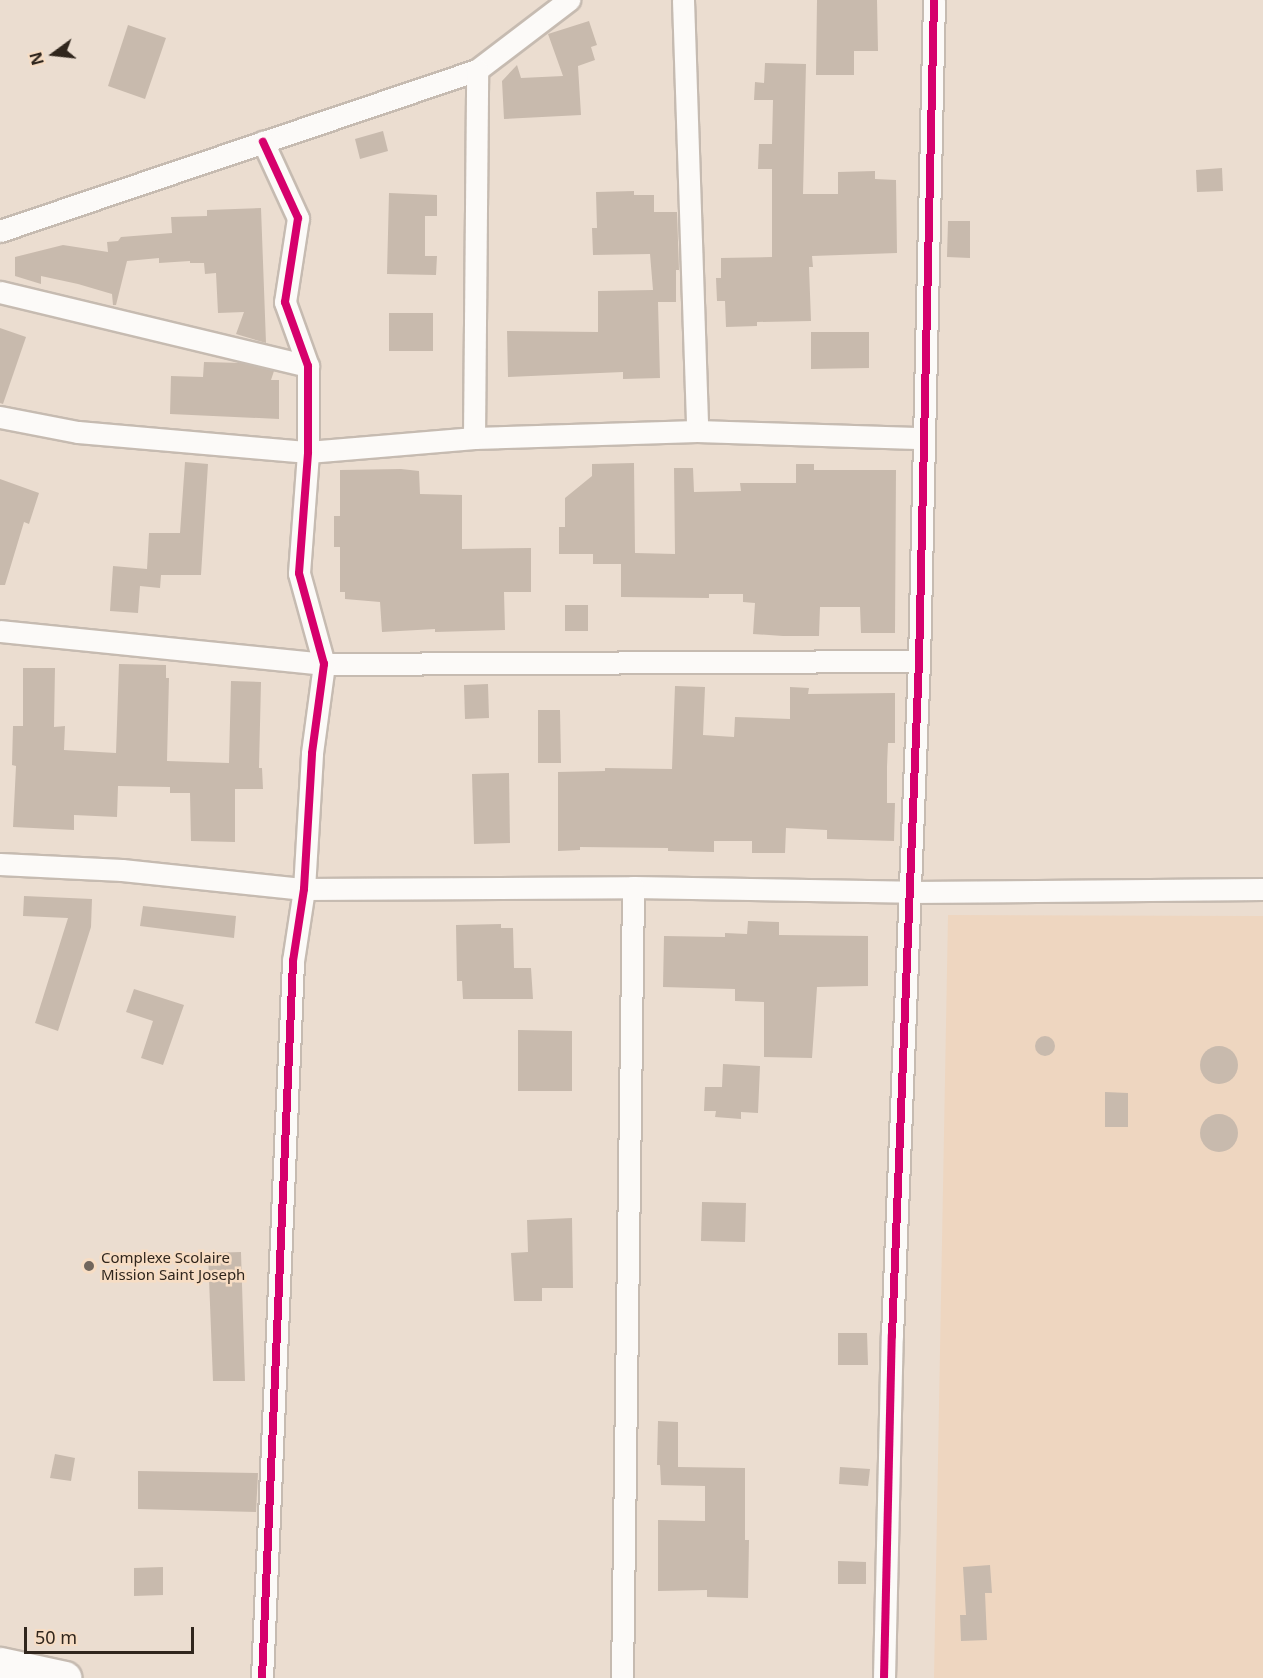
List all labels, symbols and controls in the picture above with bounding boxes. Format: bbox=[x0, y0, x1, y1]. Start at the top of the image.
north arrow bbox=[24, 24, 84, 84]
text: N bbox=[24, 50, 49, 68]
place label: Complexe Scolaire Mission Saint Joseph bbox=[101, 1248, 245, 1283]
marker: Complexe Scolaire Mission Saint Joseph bbox=[82, 1259, 96, 1273]
scale bar bbox=[27, 1615, 196, 1653]
text: 50 m bbox=[35, 1625, 77, 1649]

